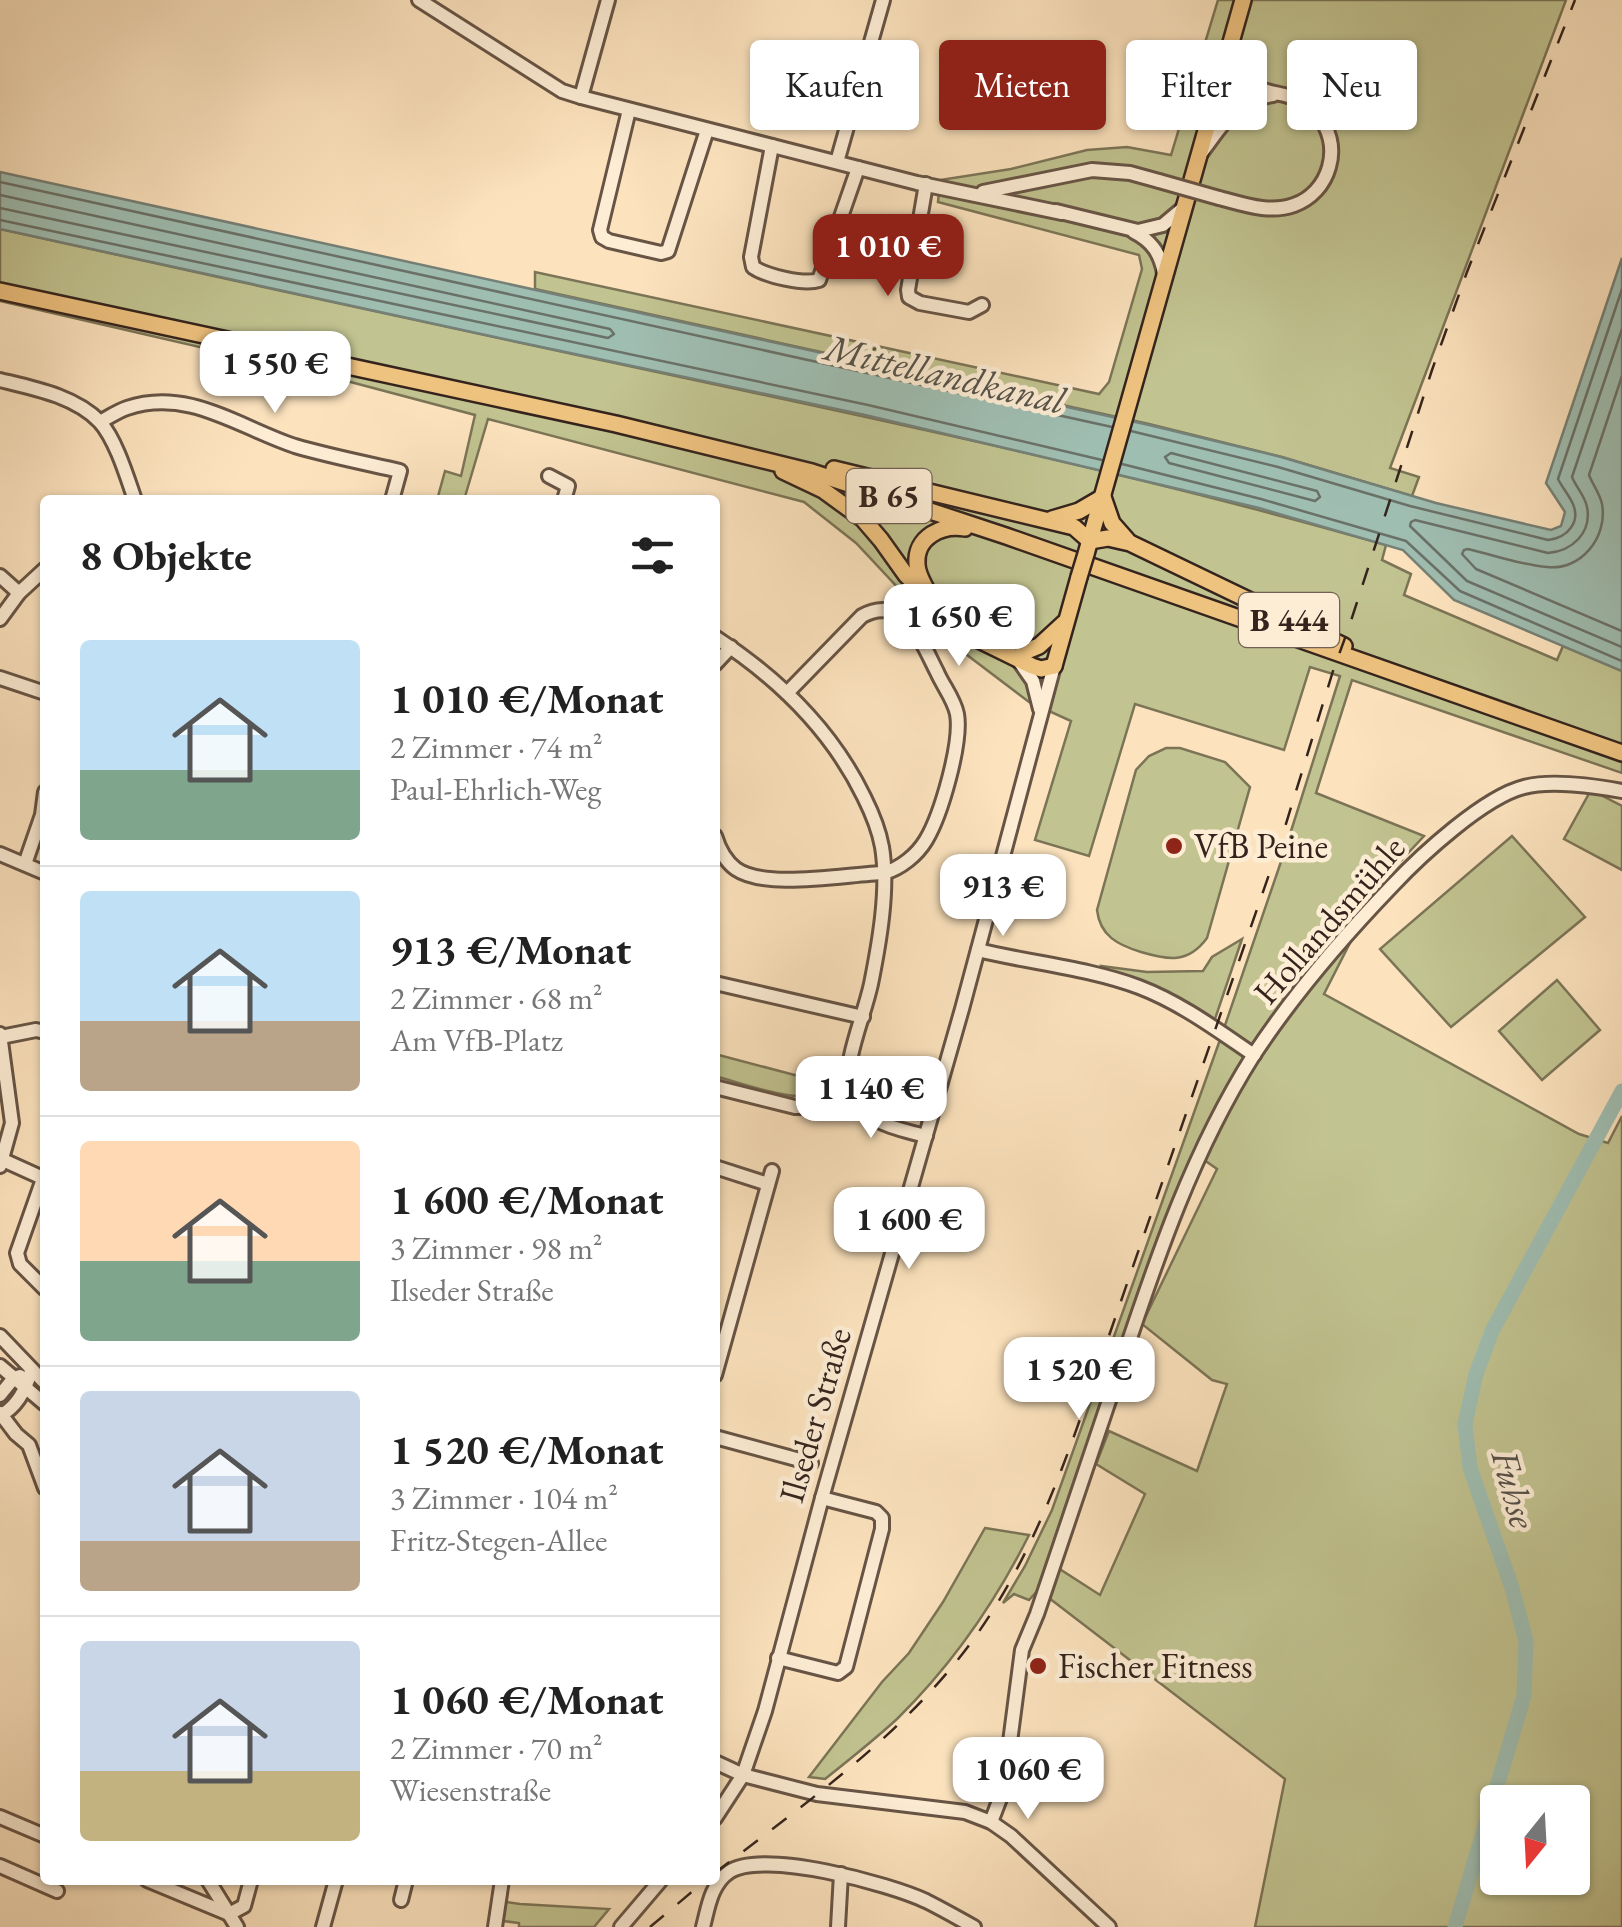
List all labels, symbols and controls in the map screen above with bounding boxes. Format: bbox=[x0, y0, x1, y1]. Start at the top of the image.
chip: Kaufen bbox=[750, 40, 919, 130]
chip: Mieten bbox=[939, 40, 1106, 130]
chip: Filter bbox=[1126, 40, 1267, 130]
chip: Neu bbox=[1287, 40, 1417, 130]
pin: 1 010 € bbox=[796, 214, 980, 299]
text: 1 010 € bbox=[835, 225, 941, 267]
water label: Mittellandkanal bbox=[818, 322, 1071, 425]
pin: 1 550 € bbox=[183, 331, 367, 416]
text: 1 550 € bbox=[222, 342, 328, 384]
road number: B 65 bbox=[846, 469, 932, 523]
text: 8 Objekte bbox=[80, 528, 252, 583]
icon: filters bbox=[625, 528, 680, 583]
pin: 1 650 € bbox=[867, 584, 1051, 669]
road number: B 444 bbox=[1239, 593, 1339, 647]
text: 1 650 € bbox=[906, 595, 1012, 637]
text: 1 010 €/Monat bbox=[390, 671, 664, 726]
icon: home bbox=[160, 680, 280, 800]
text: 2 Zimmer · 74 m² bbox=[390, 726, 603, 768]
text: Paul-Ehrlich-Weg bbox=[390, 768, 601, 810]
place label: VfB Peine bbox=[1194, 823, 1328, 868]
street label: Hollandsmühle bbox=[1243, 826, 1414, 1013]
marker: VfB Peine bbox=[1163, 835, 1185, 857]
pin: 913 € bbox=[933, 854, 1073, 939]
text: 913 € bbox=[962, 865, 1044, 907]
text: 913 €/Monat bbox=[390, 922, 631, 977]
icon: home bbox=[160, 931, 280, 1051]
text: 2 Zimmer · 68 m² bbox=[390, 977, 603, 1019]
text: Am VfB-Platz bbox=[390, 1019, 563, 1061]
pin: 1 140 € bbox=[779, 1056, 963, 1141]
text: 1 140 € bbox=[818, 1067, 924, 1109]
text: 1 600 €/Monat bbox=[390, 1172, 664, 1227]
icon: home bbox=[160, 1181, 280, 1301]
pin: 1 600 € bbox=[817, 1187, 1001, 1272]
text: 1 600 € bbox=[856, 1198, 962, 1240]
text: 3 Zimmer · 98 m² bbox=[390, 1227, 603, 1269]
text: Ilseder Straße bbox=[390, 1269, 554, 1311]
street label: Ilseder Straße bbox=[768, 1323, 861, 1507]
pin: 1 520 € bbox=[987, 1337, 1171, 1422]
text: 1 520 € bbox=[1026, 1348, 1132, 1390]
text: 1 520 €/Monat bbox=[390, 1422, 664, 1477]
icon: home bbox=[160, 1431, 280, 1551]
water label: Fuhse bbox=[1480, 1443, 1549, 1535]
text: 3 Zimmer · 104 m² bbox=[390, 1477, 618, 1519]
text: Fritz-Stegen-Allee bbox=[390, 1519, 607, 1561]
place label: Fischer Fitness bbox=[1058, 1643, 1253, 1688]
marker: Fischer Fitness bbox=[1027, 1655, 1049, 1677]
text: 1 060 €/Monat bbox=[390, 1672, 664, 1727]
icon: home bbox=[160, 1681, 280, 1801]
text: 2 Zimmer · 70 m² bbox=[390, 1727, 603, 1769]
pin: 1 060 € bbox=[936, 1737, 1120, 1822]
text: 1 060 € bbox=[975, 1748, 1081, 1790]
text: Wiesenstraße bbox=[390, 1769, 551, 1811]
north arrow bbox=[1480, 1785, 1590, 1895]
map controls bbox=[1480, 1785, 1590, 1895]

